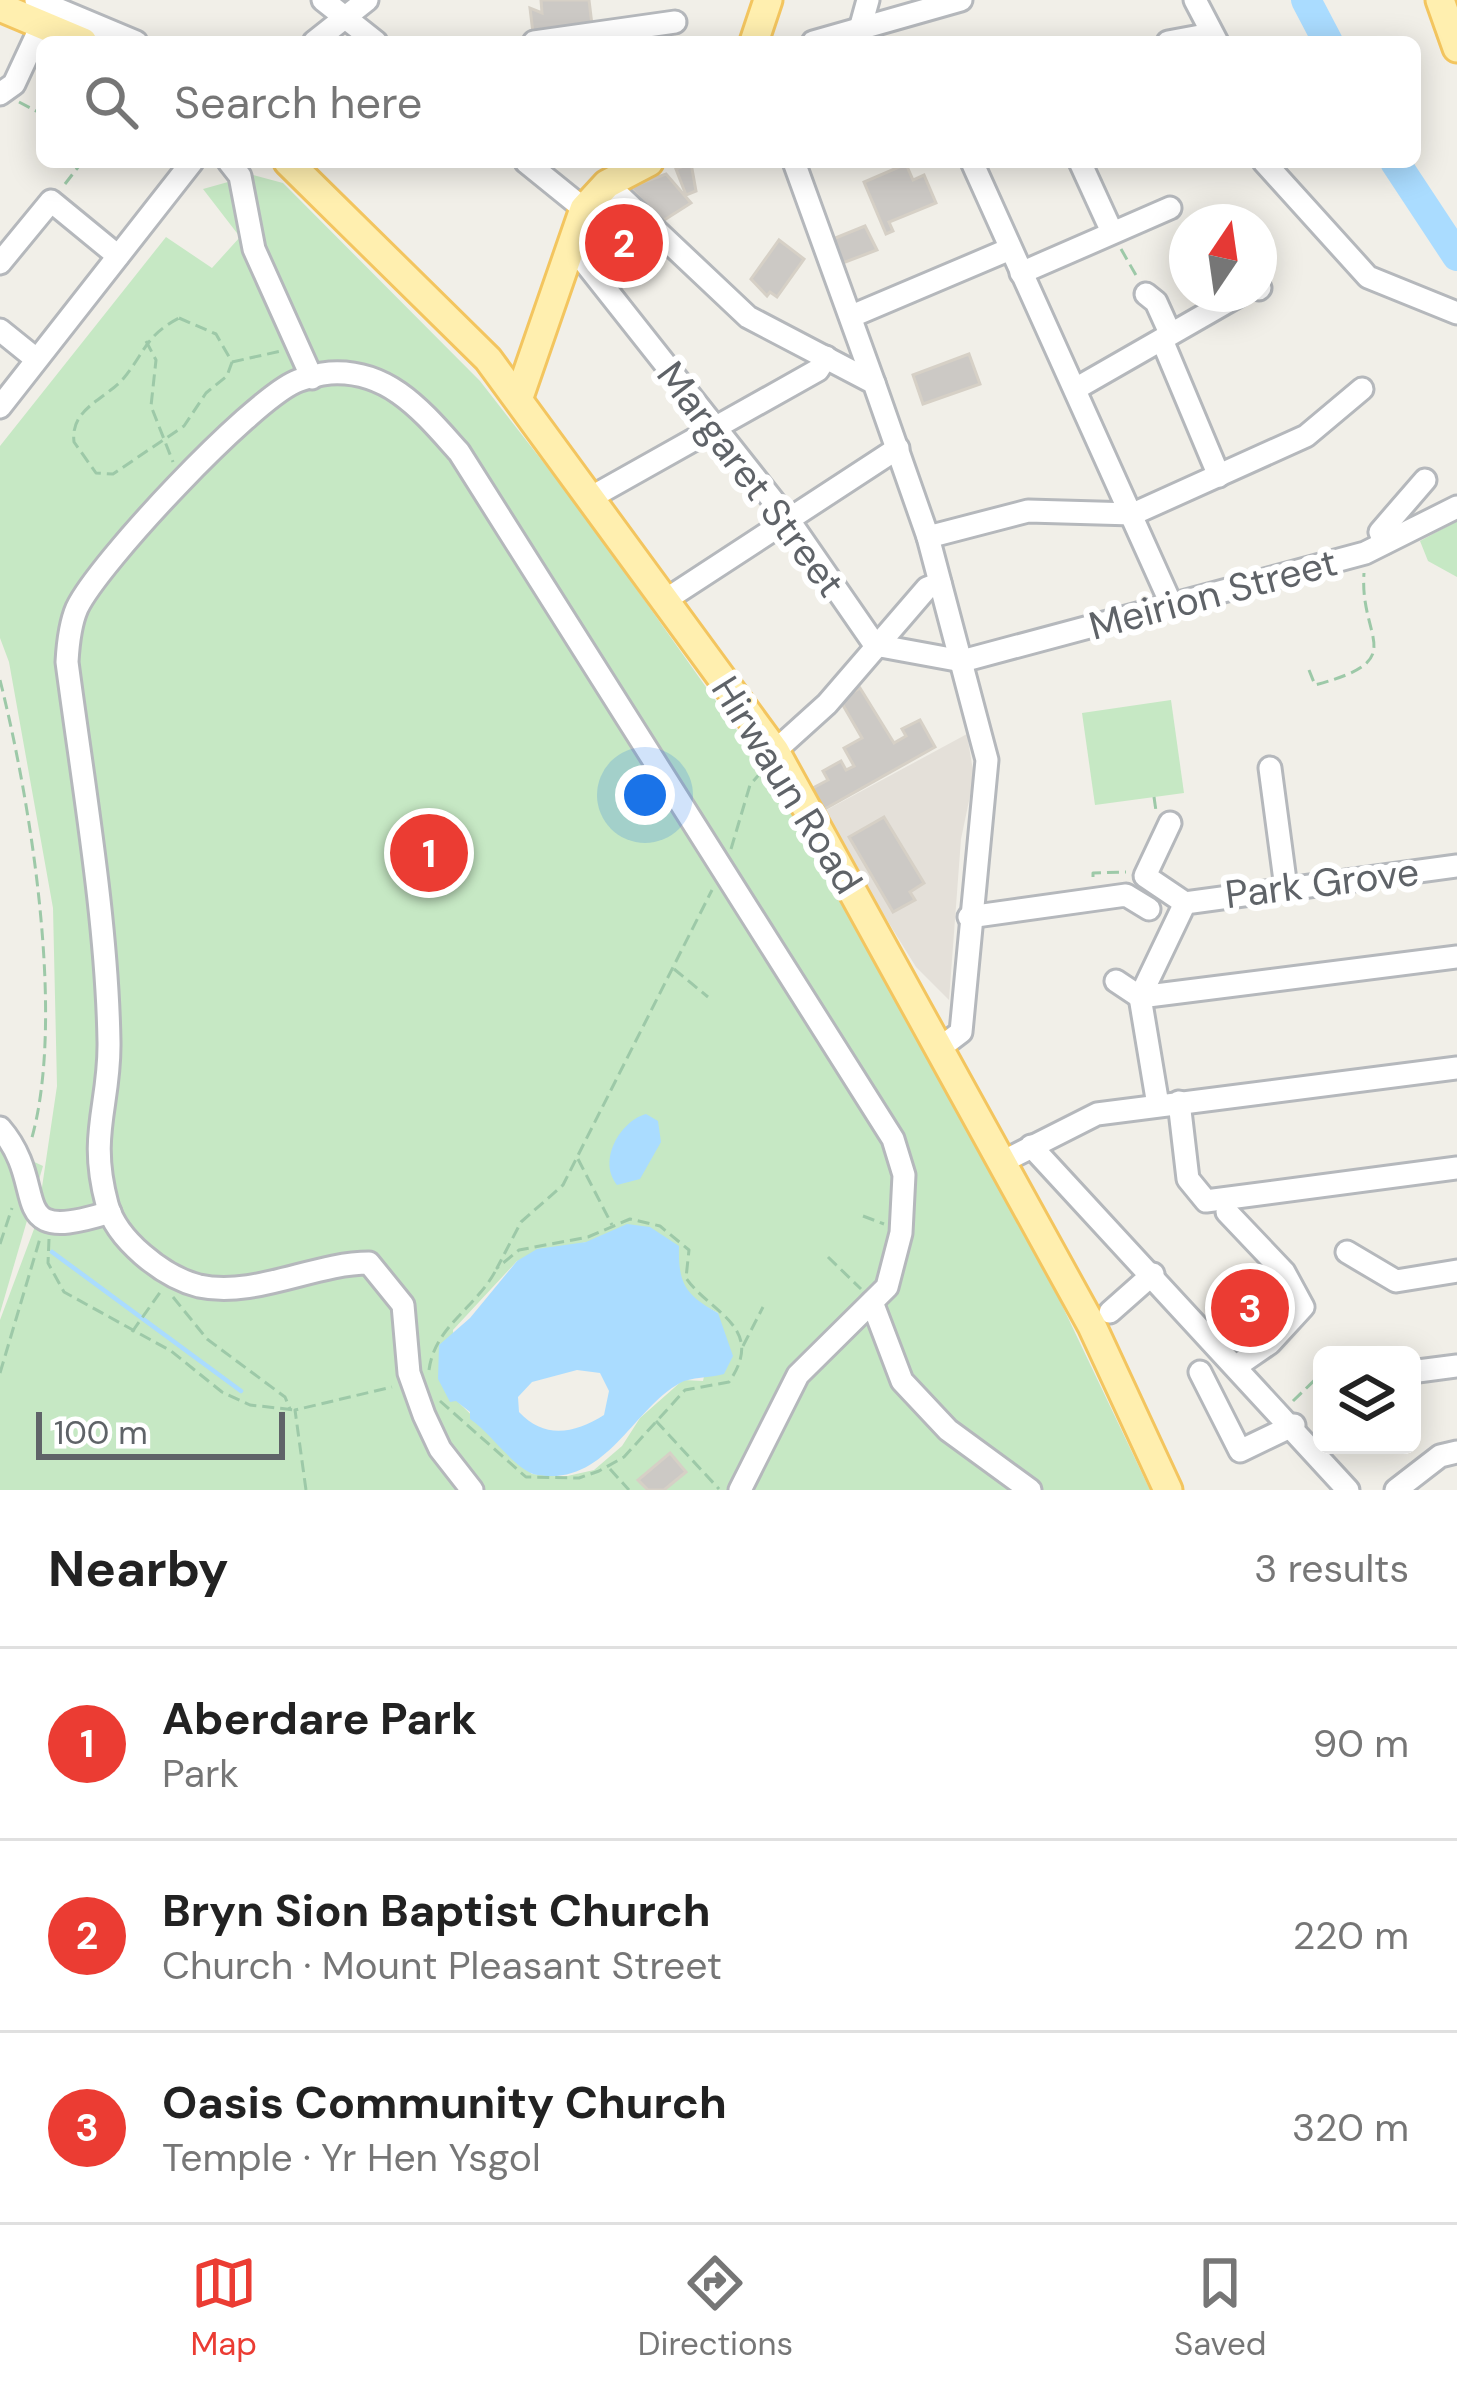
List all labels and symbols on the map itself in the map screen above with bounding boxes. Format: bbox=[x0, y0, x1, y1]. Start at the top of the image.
pin: 2 bbox=[585, 198, 663, 288]
north arrow bbox=[1169, 204, 1277, 312]
street label: Margaret Street bbox=[646, 351, 856, 607]
street label: Meirion Street bbox=[1083, 536, 1343, 652]
street label: Hirwaun Road bbox=[700, 667, 874, 903]
your location bbox=[615, 765, 675, 825]
pin: 1 bbox=[390, 808, 468, 898]
street label: Park Grove bbox=[1222, 846, 1422, 920]
pin: 3 bbox=[1211, 1263, 1289, 1353]
scale bar bbox=[36, 1406, 285, 1459]

